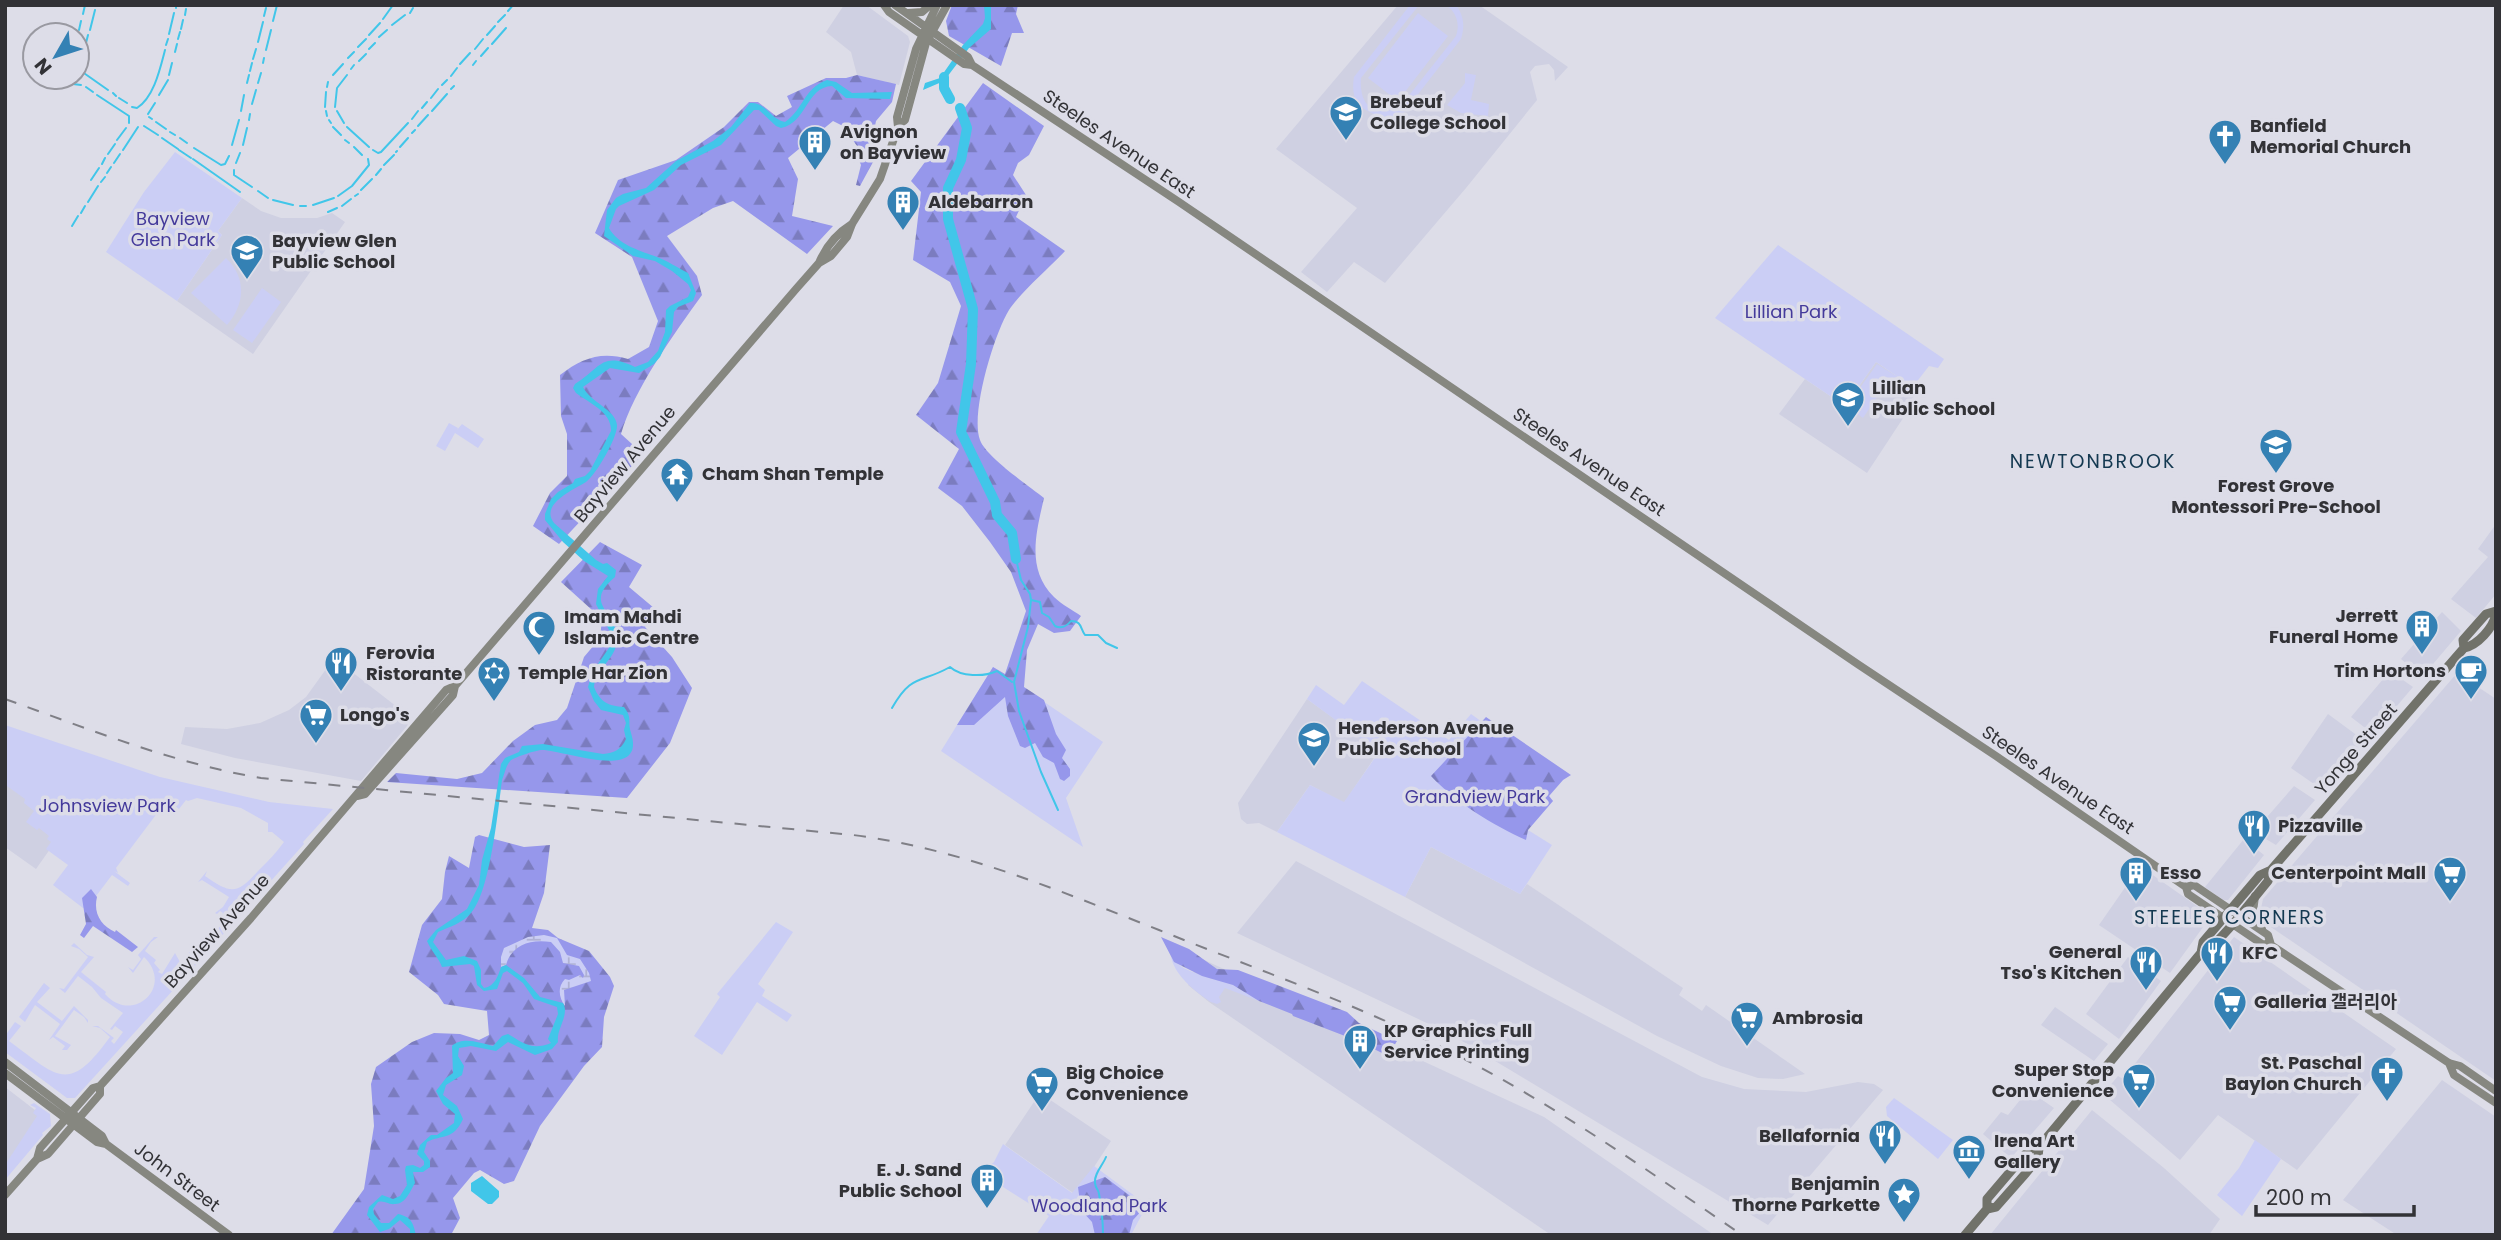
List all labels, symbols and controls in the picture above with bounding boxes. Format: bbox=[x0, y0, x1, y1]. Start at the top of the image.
north arrow bbox=[21, 21, 91, 91]
text: N bbox=[28, 52, 58, 80]
street label: Steeles Avenue East bbox=[1038, 83, 1200, 204]
place label: Brebeuf College School bbox=[1370, 89, 1506, 135]
school or university icon: Brebeuf College School bbox=[1327, 93, 1365, 142]
place label: Banfield Memorial Church bbox=[2250, 113, 2411, 159]
church icon: Banfield Memorial Church bbox=[2206, 117, 2244, 166]
place label: Avignon on Bayview bbox=[840, 119, 947, 165]
building icon: Avignon on Bayview bbox=[796, 123, 834, 172]
building icon: Aldebarron bbox=[884, 183, 922, 232]
place label: Aldebarron bbox=[928, 189, 1033, 214]
park label: Bayview Glen Park bbox=[131, 206, 216, 252]
place label: Bayview Glen Public School bbox=[272, 228, 397, 274]
school or university icon: Bayview Glen Public School bbox=[228, 232, 266, 281]
park label: Lillian Park bbox=[1745, 299, 1838, 324]
place label: Lillian Public School bbox=[1872, 375, 1995, 421]
school or university icon: Lillian Public School bbox=[1829, 379, 1867, 428]
street label: Bayview Avenue bbox=[568, 400, 681, 528]
street label: Steeles Avenue East bbox=[1508, 401, 1670, 522]
school or university icon: Forest Grove Montessori Pre-School bbox=[2257, 426, 2295, 475]
district label: NEWTONBROOK bbox=[2010, 448, 2176, 475]
temple icon: Cham Shan Temple bbox=[658, 455, 696, 504]
place label: Cham Shan Temple bbox=[702, 461, 884, 486]
place label: Forest Grove Montessori Pre-School bbox=[2171, 473, 2381, 519]
place label: Jerrett Funeral Home bbox=[2269, 603, 2398, 649]
place label: Imam Mahdi Islamic Centre bbox=[564, 604, 699, 650]
building icon: Jerrett Funeral Home bbox=[2403, 607, 2441, 656]
mosque icon: Imam Mahdi Islamic Centre bbox=[520, 608, 558, 657]
place label: Ferovia Ristorante bbox=[366, 640, 462, 686]
restaurant icon: Ferovia Ristorante bbox=[322, 644, 360, 693]
cafe icon: Tim Hortons bbox=[2452, 652, 2490, 701]
synagogue icon: Temple Har Zion bbox=[475, 654, 513, 703]
place label: Tim Hortons bbox=[2334, 658, 2446, 683]
place label: Temple Har Zion bbox=[518, 660, 668, 685]
supermarket icon: Longo's bbox=[297, 696, 335, 745]
street label: Yonge Street bbox=[2309, 697, 2403, 800]
place label: Longo's bbox=[340, 702, 410, 727]
place label: Henderson Avenue Public School bbox=[1338, 715, 1514, 761]
school or university icon: Henderson Avenue Public School bbox=[1295, 719, 1333, 768]
street label: Steeles Avenue East bbox=[1977, 719, 2139, 840]
park label: Grandview Park bbox=[1405, 784, 1546, 809]
park label: Johnsview Park bbox=[38, 793, 176, 818]
restaurant icon: Pizzaville bbox=[2235, 807, 2273, 856]
place label: Pizzaville bbox=[2278, 813, 2363, 838]
building icon: Esso bbox=[2117, 854, 2155, 903]
supermarket icon: Centerpoint Mall bbox=[2431, 854, 2469, 903]
place label: Esso bbox=[2160, 860, 2201, 885]
place label: Centerpoint Mall bbox=[2271, 860, 2426, 885]
street label: Bayview Avenue bbox=[158, 868, 275, 993]
district label: STEELES CORNERS bbox=[2134, 904, 2326, 931]
restaurant icon: KFC bbox=[2198, 934, 2236, 983]
place label: General Tso's Kitchen bbox=[2001, 939, 2122, 985]
place label: KFC bbox=[2242, 940, 2278, 965]
restaurant icon: General Tso's Kitchen bbox=[2127, 943, 2165, 992]
supermarket icon: Galleria 갤러리아 bbox=[2211, 983, 2249, 1032]
place label: Galleria 갤러리아 bbox=[2254, 989, 2397, 1014]
supermarket icon: Ambrosia bbox=[1728, 999, 1766, 1048]
place label: Ambrosia bbox=[1772, 1005, 1863, 1030]
place label: KP Graphics Full Service Printing bbox=[1384, 1018, 1532, 1064]
building icon: KP Graphics Full Service Printing bbox=[1341, 1022, 1379, 1071]
place label: St. Paschal Baylon Church bbox=[2225, 1050, 2362, 1096]
church icon: St. Paschal Baylon Church bbox=[2368, 1054, 2406, 1103]
place label: Super Stop Convenience bbox=[1992, 1057, 2114, 1103]
place label: Big Choice Convenience bbox=[1066, 1060, 1188, 1106]
supermarket icon: Super Stop Convenience bbox=[2120, 1061, 2158, 1110]
supermarket icon: Big Choice Convenience bbox=[1023, 1064, 1061, 1113]
restaurant icon: Bellafornia bbox=[1866, 1117, 1904, 1166]
place label: Bellafornia bbox=[1759, 1123, 1860, 1148]
place label: Irena Art Gallery bbox=[1994, 1128, 2075, 1174]
museum icon: Irena Art Gallery bbox=[1950, 1132, 1988, 1181]
street label: John Street bbox=[129, 1136, 225, 1217]
place label: E. J. Sand Public School bbox=[839, 1157, 962, 1203]
building icon: E. J. Sand Public School bbox=[968, 1161, 1006, 1210]
place label: Benjamin Thorne Parkette bbox=[1732, 1171, 1880, 1217]
scale bar bbox=[2256, 1174, 2414, 1218]
place icon: Benjamin Thorne Parkette bbox=[1885, 1175, 1923, 1224]
text: 200 m bbox=[2266, 1183, 2332, 1212]
park label: Woodland Park bbox=[1031, 1193, 1168, 1218]

